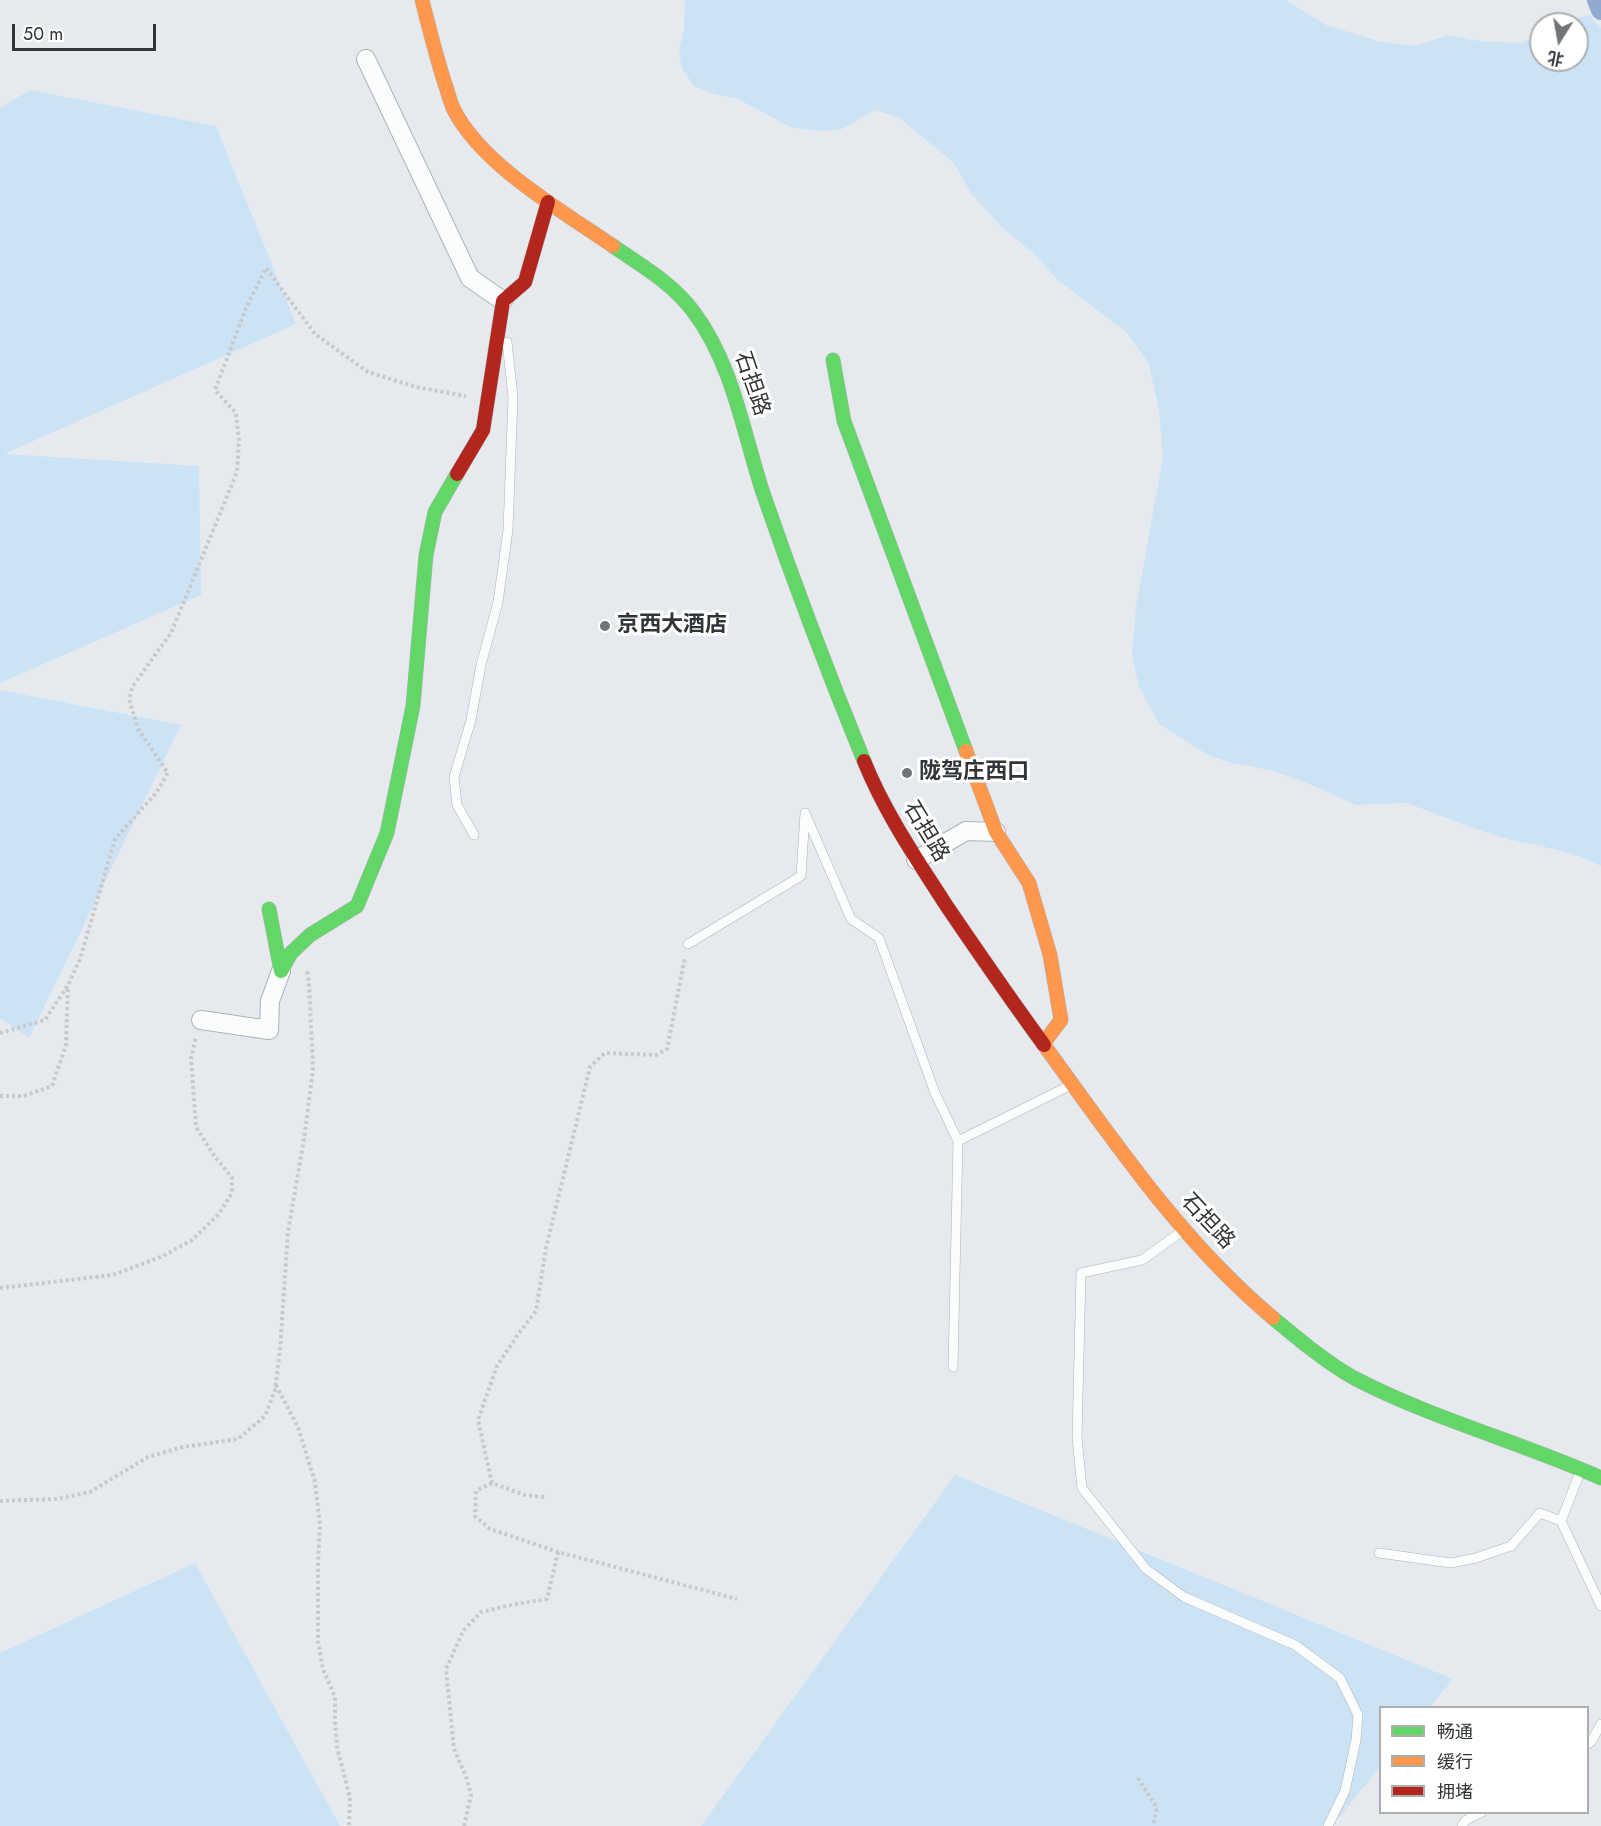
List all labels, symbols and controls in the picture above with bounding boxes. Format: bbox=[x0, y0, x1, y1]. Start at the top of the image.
scale bar bbox=[15, 12, 159, 50]
north arrow bbox=[1529, 12, 1589, 72]
text: 50 m bbox=[23, 21, 63, 47]
text: 北 bbox=[1546, 45, 1566, 71]
street label: 石担路 bbox=[728, 349, 774, 419]
place label: 京西大酒店 bbox=[617, 613, 727, 639]
marker: 京西大酒店 bbox=[598, 619, 612, 633]
place label: 陇驾庄西口 bbox=[919, 760, 1029, 786]
marker: 陇驾庄西口 bbox=[900, 766, 914, 780]
street label: 石担路 bbox=[897, 797, 953, 867]
street label: 石担路 bbox=[1175, 1189, 1239, 1255]
legend bbox=[1379, 1706, 1589, 1814]
text: 畅通 bbox=[1437, 1719, 1473, 1745]
text: 缓行 bbox=[1437, 1749, 1473, 1775]
text: 拥堵 bbox=[1437, 1779, 1473, 1805]

